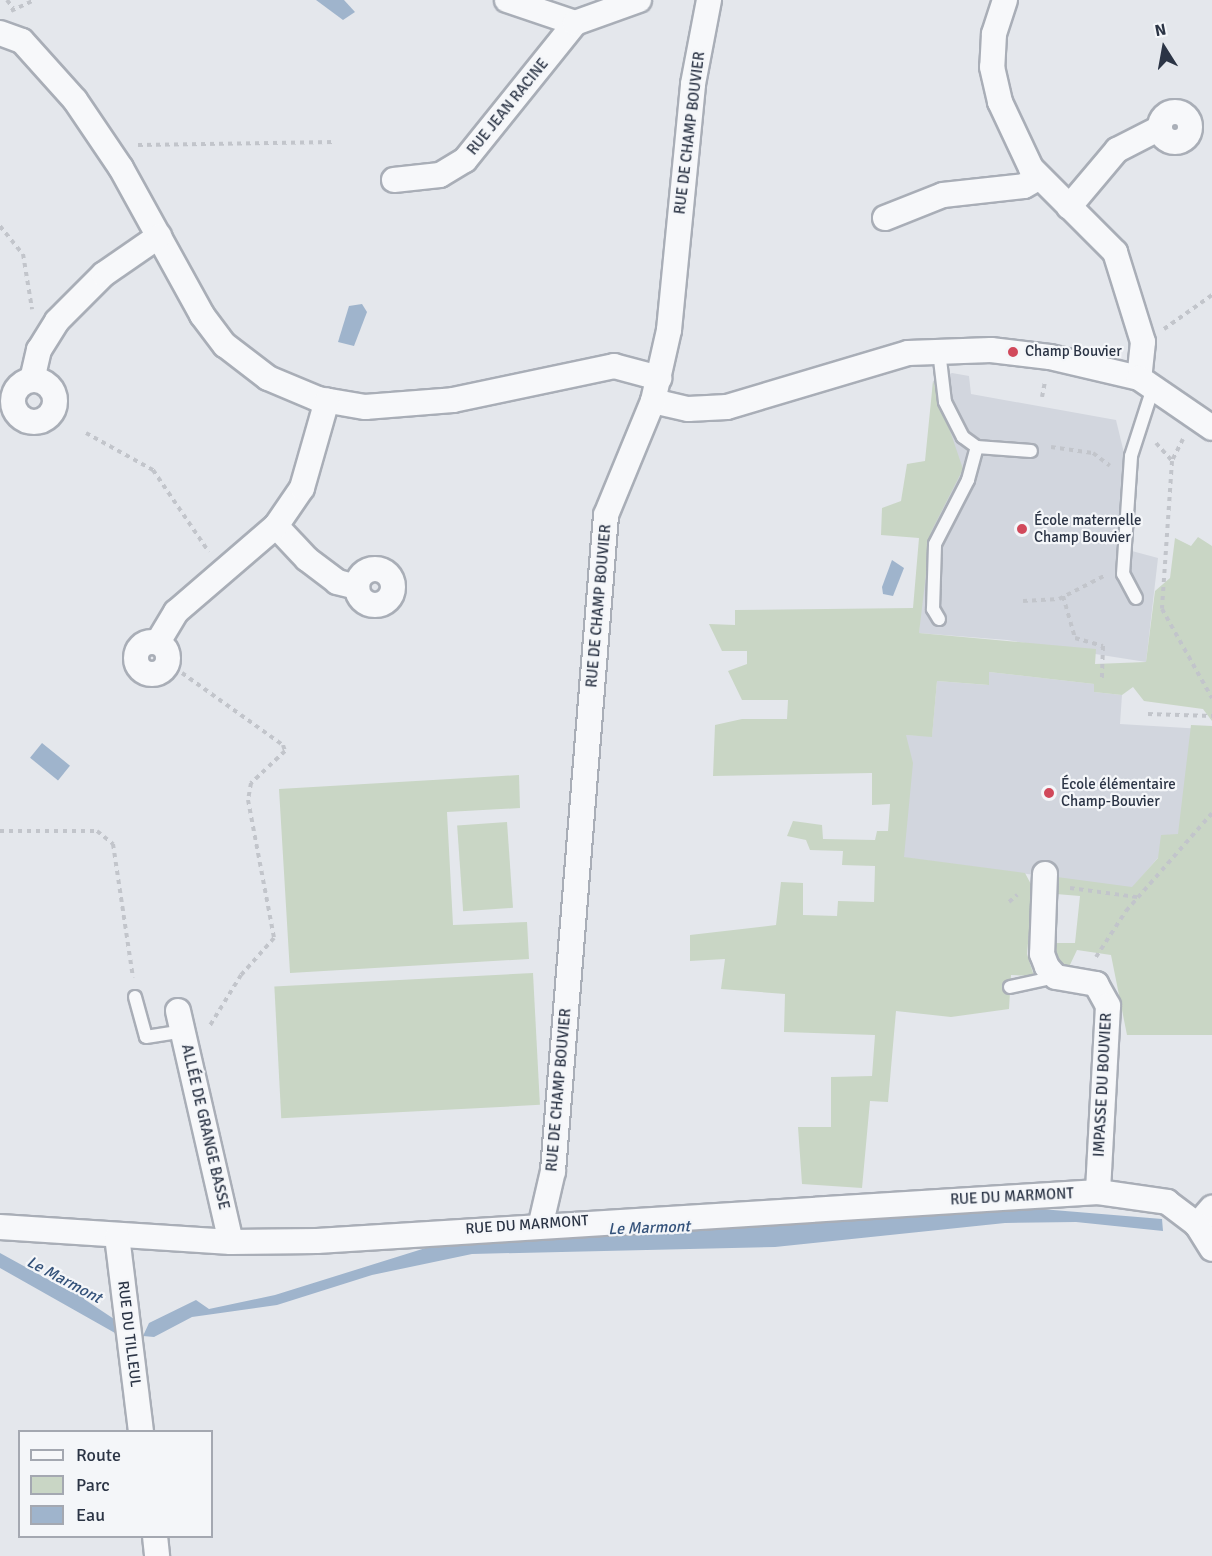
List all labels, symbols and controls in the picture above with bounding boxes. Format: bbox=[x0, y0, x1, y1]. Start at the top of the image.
north arrow bbox=[1134, 18, 1194, 78]
text: N bbox=[1153, 19, 1168, 41]
street label: RUE DE CHAMP BOUVIER bbox=[671, 51, 709, 215]
street label: RUE JEAN RACINE bbox=[464, 55, 552, 159]
place label: Champ Bouvier bbox=[1025, 343, 1122, 361]
marker: Champ Bouvier bbox=[1006, 345, 1020, 359]
place label: École maternelle Champ Bouvier bbox=[1034, 511, 1141, 546]
marker: École maternelle Champ Bouvier bbox=[1015, 522, 1029, 536]
street label: RUE DE CHAMP BOUVIER bbox=[583, 524, 615, 688]
place label: École élémentaire Champ-Bouvier bbox=[1061, 775, 1176, 810]
marker: École élémentaire Champ-Bouvier bbox=[1042, 786, 1056, 800]
street label: RUE DE CHAMP BOUVIER bbox=[543, 1008, 575, 1172]
street label: IMPASSE DU BOUVIER bbox=[1090, 1013, 1116, 1157]
street label: ALLÉE DE GRANGE BASSE bbox=[177, 1043, 233, 1211]
street label: RUE DU MARMONT bbox=[950, 1185, 1074, 1209]
street label: RUE DU MARMONT bbox=[465, 1212, 589, 1238]
water label: Le Marmont bbox=[608, 1217, 690, 1239]
water label: Le Marmont bbox=[23, 1252, 105, 1308]
street label: RUE DU TILLEUL bbox=[114, 1280, 144, 1388]
legend bbox=[18, 1430, 213, 1538]
text: Route bbox=[76, 1444, 121, 1466]
text: Parc bbox=[76, 1474, 110, 1496]
text: Eau bbox=[76, 1504, 105, 1526]

